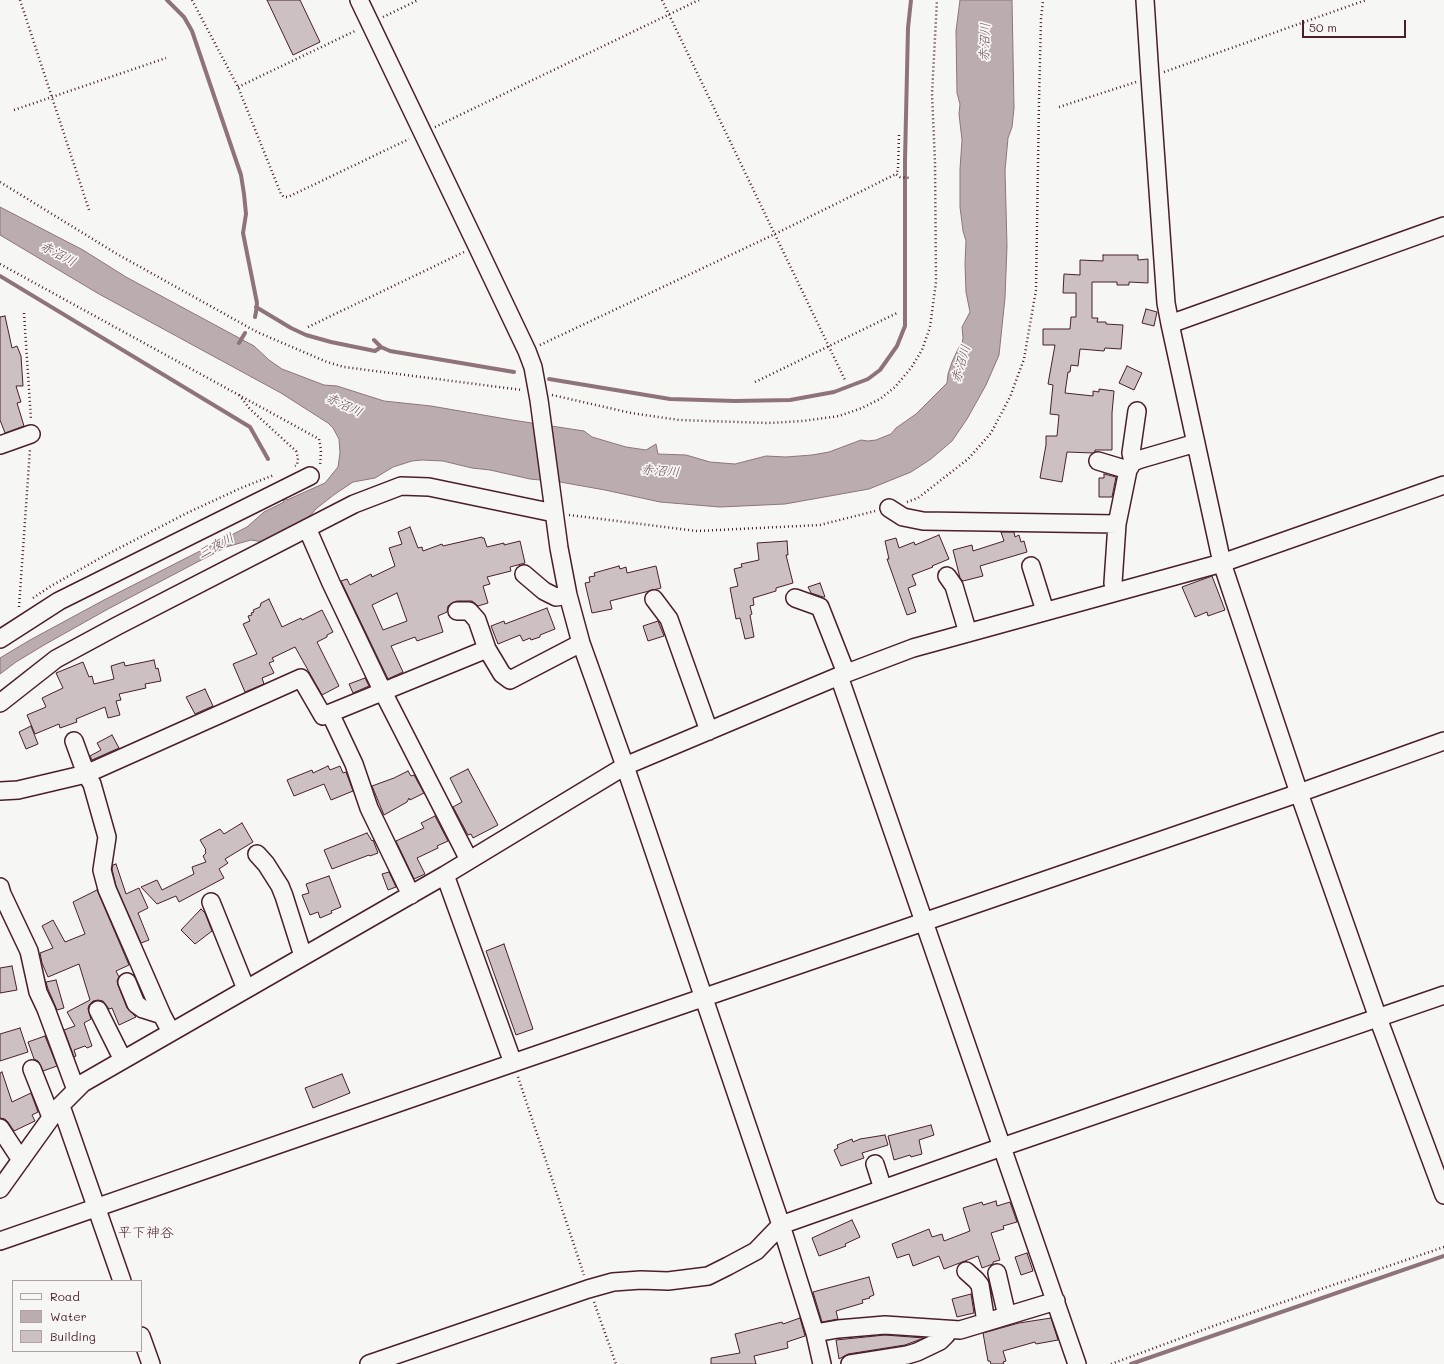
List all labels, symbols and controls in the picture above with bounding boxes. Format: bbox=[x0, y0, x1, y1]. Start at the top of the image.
scale bar bbox=[1304, 12, 1408, 38]
text: 50 m bbox=[1309, 19, 1337, 35]
water label: 赤沼川 bbox=[977, 22, 993, 62]
water label: 赤沼川 bbox=[37, 238, 79, 270]
water label: 赤沼川 bbox=[948, 343, 974, 385]
water label: 赤沼川 bbox=[323, 390, 365, 420]
water label: 赤沼川 bbox=[640, 462, 680, 480]
water label: 三夜川 bbox=[195, 530, 237, 562]
district label: 平下神谷 bbox=[118, 1225, 174, 1241]
legend bbox=[12, 1280, 142, 1352]
text: Road bbox=[50, 1288, 80, 1304]
text: Water bbox=[50, 1308, 87, 1324]
text: Building bbox=[50, 1328, 96, 1344]

